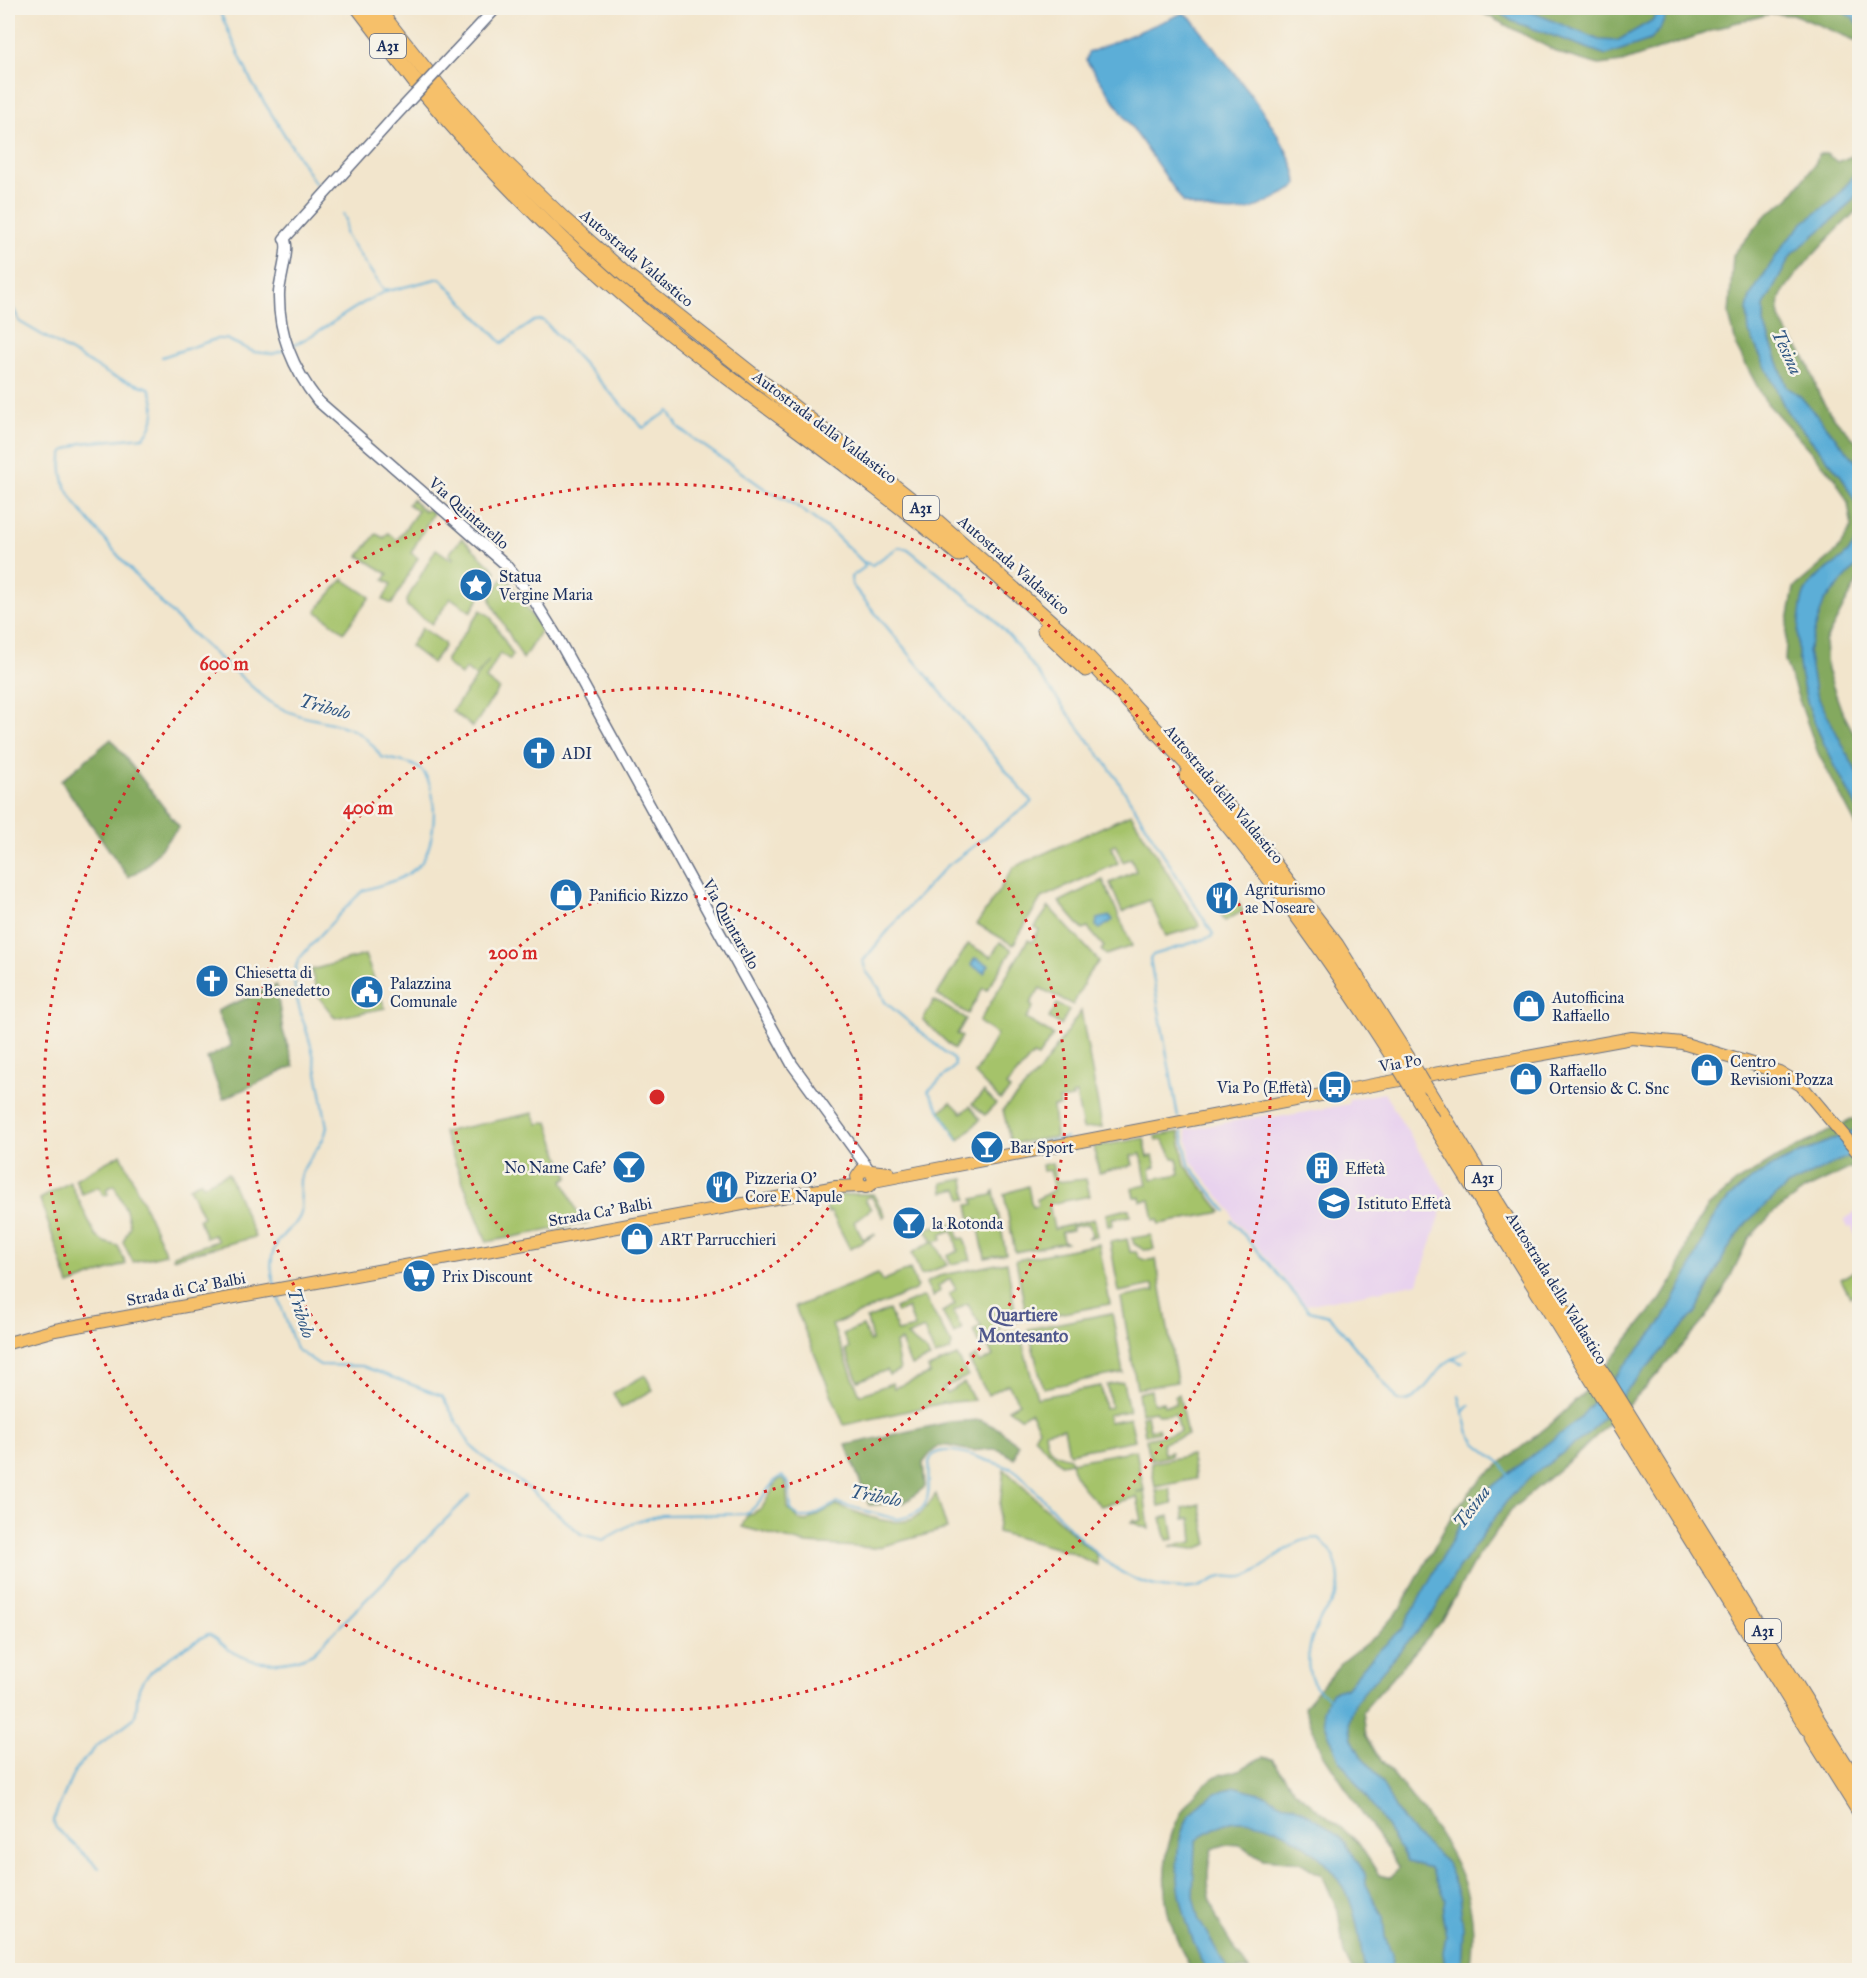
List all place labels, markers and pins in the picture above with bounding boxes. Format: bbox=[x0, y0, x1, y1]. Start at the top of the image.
place icon: Statua Vergine Maria bbox=[458, 567, 494, 603]
place label: Statua Vergine Maria bbox=[498, 567, 593, 605]
church icon: ADI bbox=[521, 735, 557, 771]
place label: ADI bbox=[561, 744, 592, 763]
shop icon: Panificio Rizzo bbox=[548, 877, 584, 913]
restaurant icon: Agriturismo ae Noseare bbox=[1204, 880, 1240, 916]
place label: Agriturismo ae Noseare bbox=[1244, 880, 1326, 917]
place label: Panificio Rizzo bbox=[589, 886, 688, 905]
church icon: Chiesetta di San Benedetto bbox=[194, 963, 230, 999]
place label: Chiesetta di San Benedetto bbox=[235, 963, 330, 1000]
public building icon: Palazzina Comunale bbox=[349, 974, 385, 1010]
place label: Palazzina Comunale bbox=[390, 974, 458, 1011]
shop icon: Autofficina Raffaello bbox=[1511, 988, 1547, 1024]
place label: Autofficina Raffaello bbox=[1551, 988, 1624, 1025]
shop icon: Centro Revisioni Pozza bbox=[1689, 1052, 1725, 1088]
place label: Centro Revisioni Pozza bbox=[1730, 1052, 1833, 1089]
shop icon: Raffaello Ortensio & C. Snc bbox=[1508, 1061, 1544, 1097]
place label: Raffaello Ortensio & C. Snc bbox=[1549, 1061, 1670, 1098]
bus stop icon: Via Po (Effetà) bbox=[1317, 1069, 1353, 1105]
place label: Via Po (Effetà) bbox=[1216, 1078, 1312, 1098]
centre of rings bbox=[647, 1087, 667, 1107]
bar icon: Bar Sport bbox=[969, 1129, 1005, 1165]
place label: Bar Sport bbox=[1010, 1138, 1074, 1157]
bar icon: No Name Cafe' bbox=[611, 1149, 647, 1185]
building icon: Effetà bbox=[1304, 1150, 1340, 1186]
place label: No Name Cafe' bbox=[504, 1158, 606, 1177]
place label: Effetà bbox=[1345, 1159, 1385, 1178]
restaurant icon: Pizzeria O' Core E Napule bbox=[704, 1169, 740, 1205]
place label: Pizzeria O' Core E Napule bbox=[745, 1169, 843, 1206]
school or university icon: Istituto Effetà bbox=[1316, 1185, 1352, 1221]
place label: Istituto Effetà bbox=[1357, 1194, 1451, 1213]
bar icon: la Rotonda bbox=[891, 1205, 927, 1241]
place label: la Rotonda bbox=[932, 1214, 1003, 1233]
shop icon: ART Parrucchieri bbox=[619, 1221, 655, 1257]
place label: ART Parrucchieri bbox=[659, 1230, 777, 1249]
supermarket icon: Prix Discount bbox=[401, 1258, 437, 1294]
place label: Prix Discount bbox=[442, 1267, 533, 1286]

